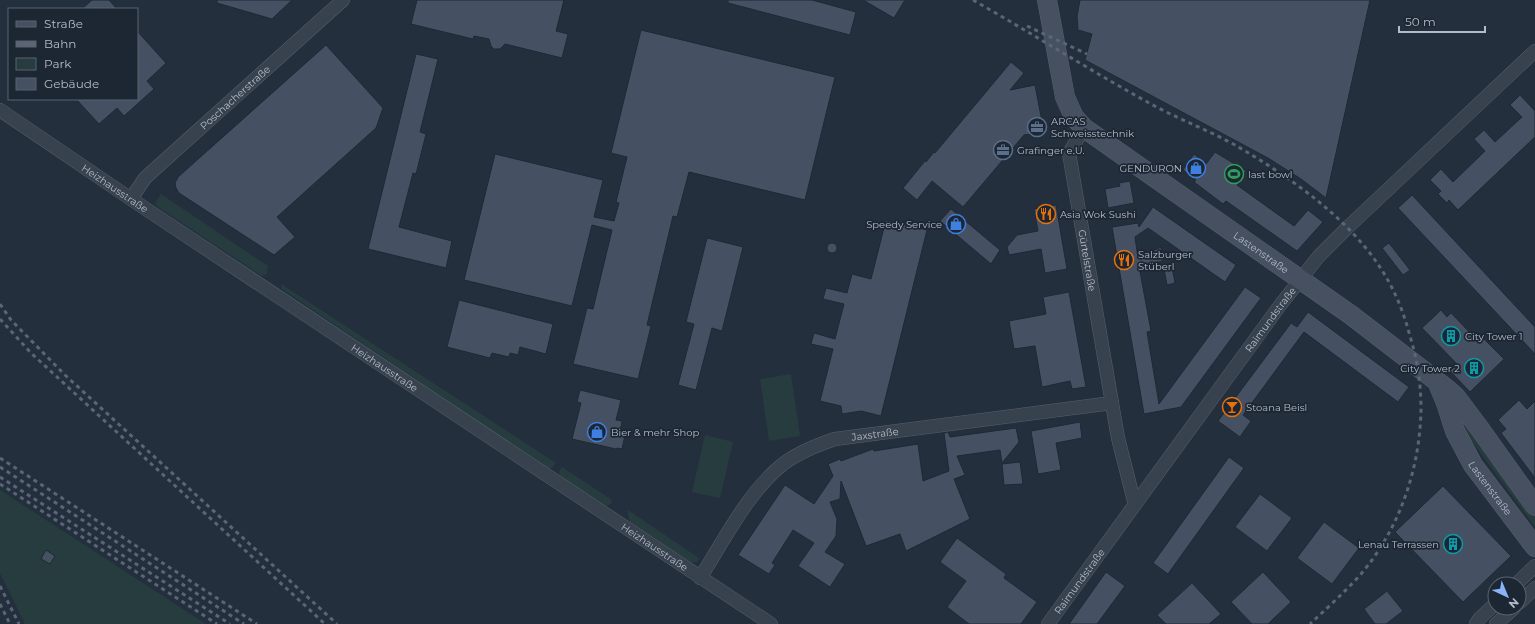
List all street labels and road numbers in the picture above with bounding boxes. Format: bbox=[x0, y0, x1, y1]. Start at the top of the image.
street label: Poschacherstraße bbox=[197, 63, 273, 133]
street label: Heizhausstraße bbox=[79, 161, 150, 216]
street label: Gürtelstraße bbox=[1075, 228, 1099, 292]
street label: Lastenstraße bbox=[1231, 229, 1291, 276]
street label: Raimundstraße bbox=[1242, 285, 1299, 355]
street label: Heizhausstraße bbox=[349, 341, 420, 395]
street label: Jaxstraße bbox=[850, 425, 899, 444]
street label: Lastenstraße bbox=[1465, 459, 1515, 518]
street label: Heizhausstraße bbox=[619, 520, 690, 574]
street label: Raimundstraße bbox=[1051, 546, 1108, 617]

